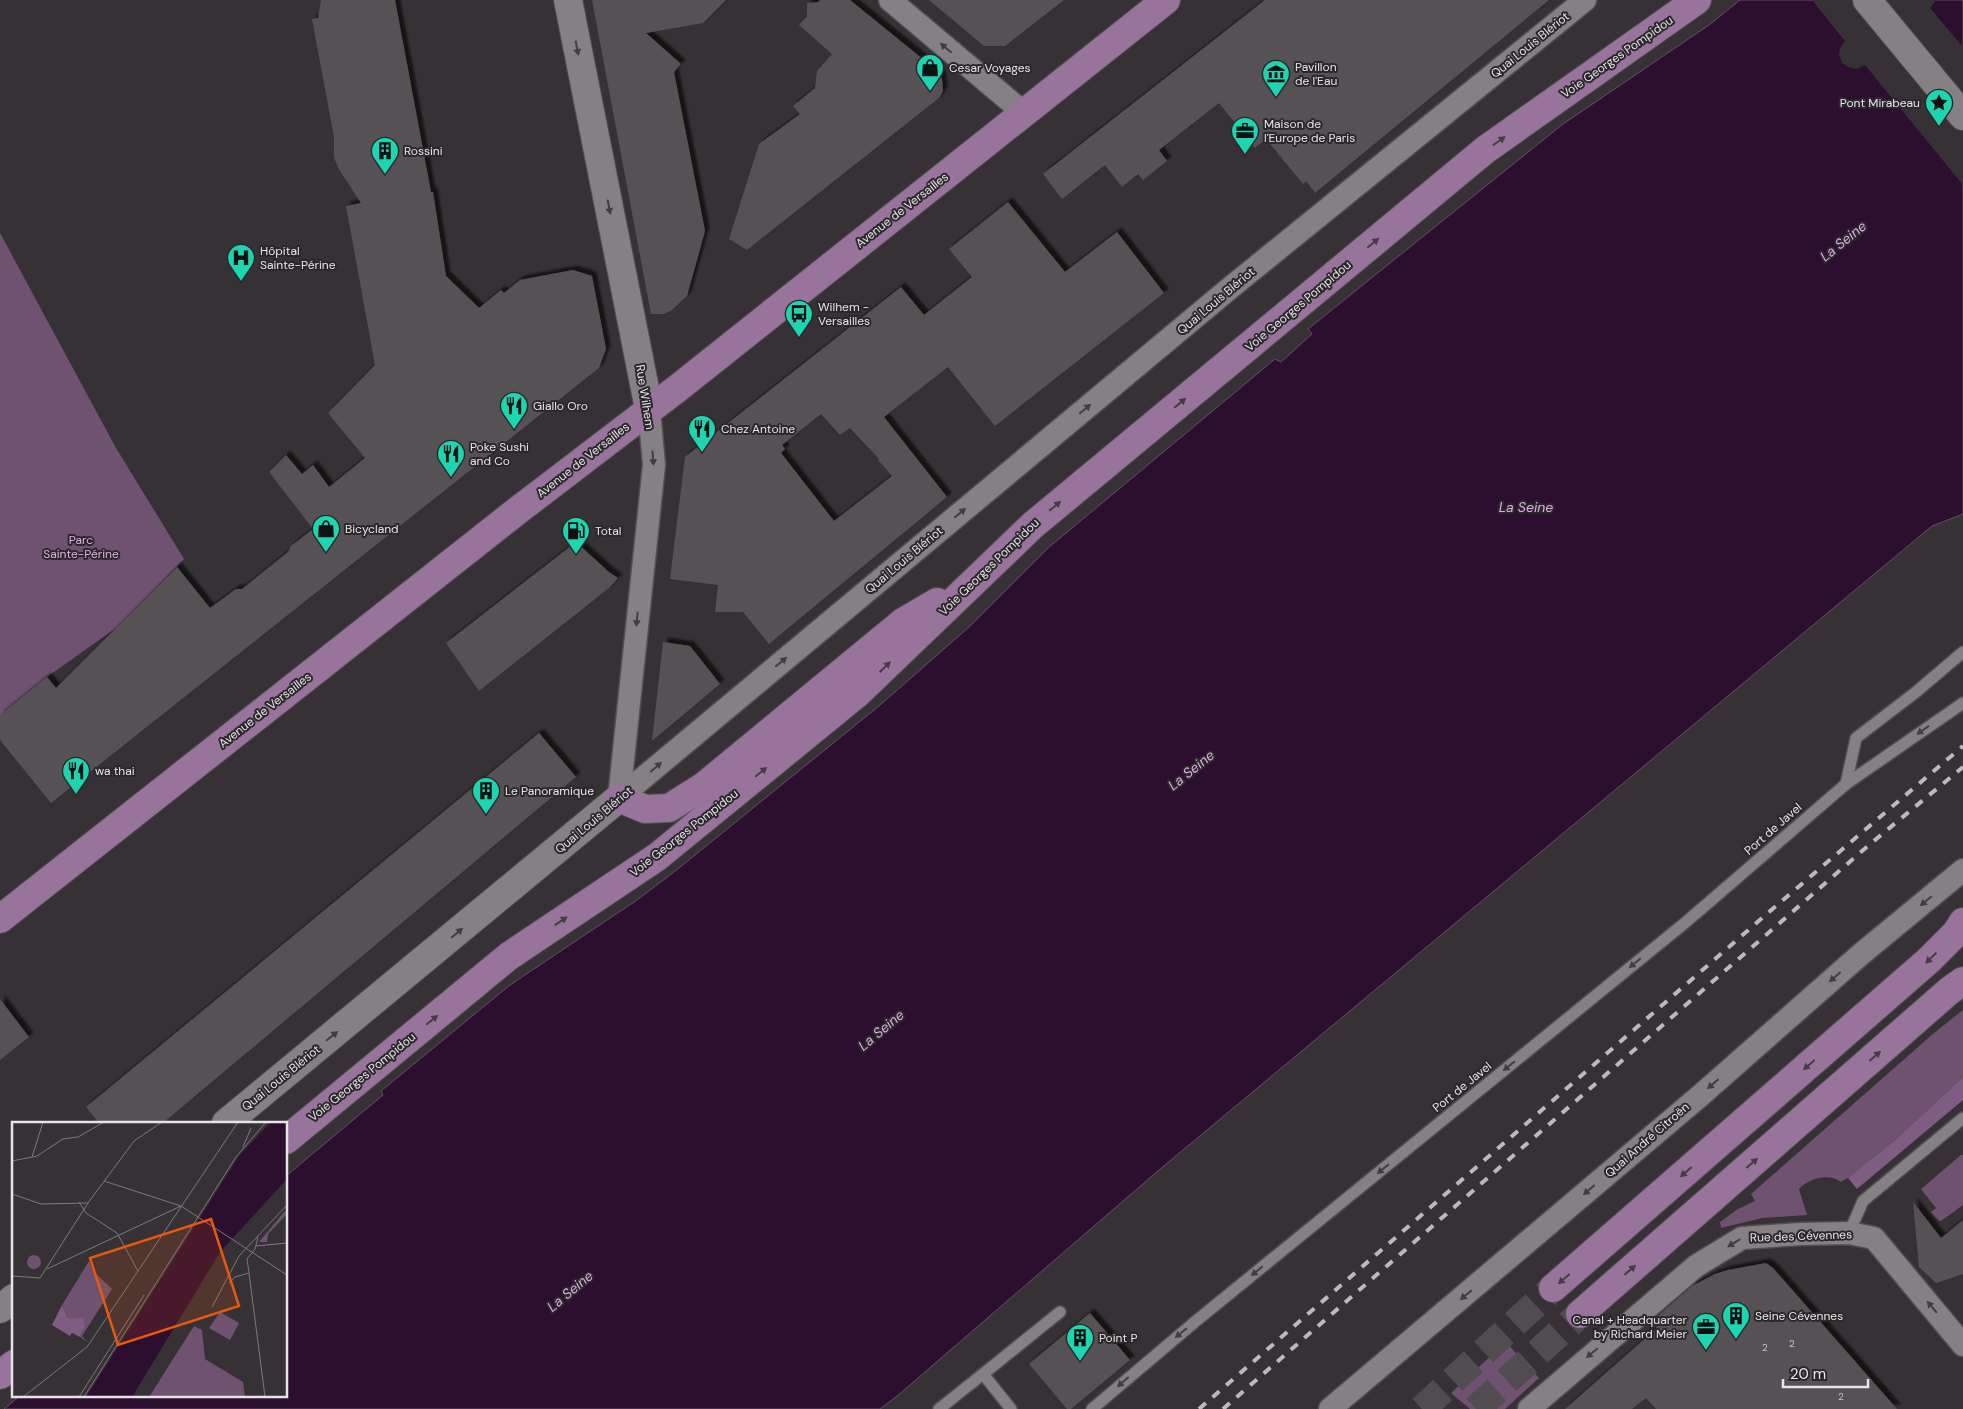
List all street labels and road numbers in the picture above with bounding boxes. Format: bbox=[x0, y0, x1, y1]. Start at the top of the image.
street label: Quai Louis Blériot bbox=[1487, 8, 1573, 82]
street label: Voie Georges Pompidou bbox=[1558, 12, 1676, 102]
street label: Avenue de Versailles bbox=[852, 169, 952, 251]
street label: Voie Georges Pompidou bbox=[1242, 257, 1354, 355]
street label: Quai Louis Blériot bbox=[1174, 264, 1258, 338]
street label: Rue Wilhem bbox=[632, 363, 658, 431]
street label: Avenue de Versailles bbox=[533, 419, 633, 501]
street label: Voie Georges Pompidou bbox=[935, 515, 1043, 619]
street label: Quai Louis Blériot bbox=[862, 523, 946, 597]
street label: Avenue de Versailles bbox=[215, 669, 315, 751]
street label: Quai Louis Blériot bbox=[552, 783, 636, 857]
street label: Voie Georges Pompidou bbox=[627, 786, 742, 880]
street label: Port de Javel bbox=[1741, 800, 1805, 858]
street label: Voie Georges Pompidou bbox=[305, 1029, 419, 1125]
street label: Quai Louis Blériot bbox=[238, 1041, 324, 1115]
street label: Port de Javel bbox=[1429, 1058, 1495, 1116]
street label: Quai André Citroën bbox=[1602, 1099, 1693, 1181]
street label: Rue des Cévennes bbox=[1750, 1226, 1852, 1246]

